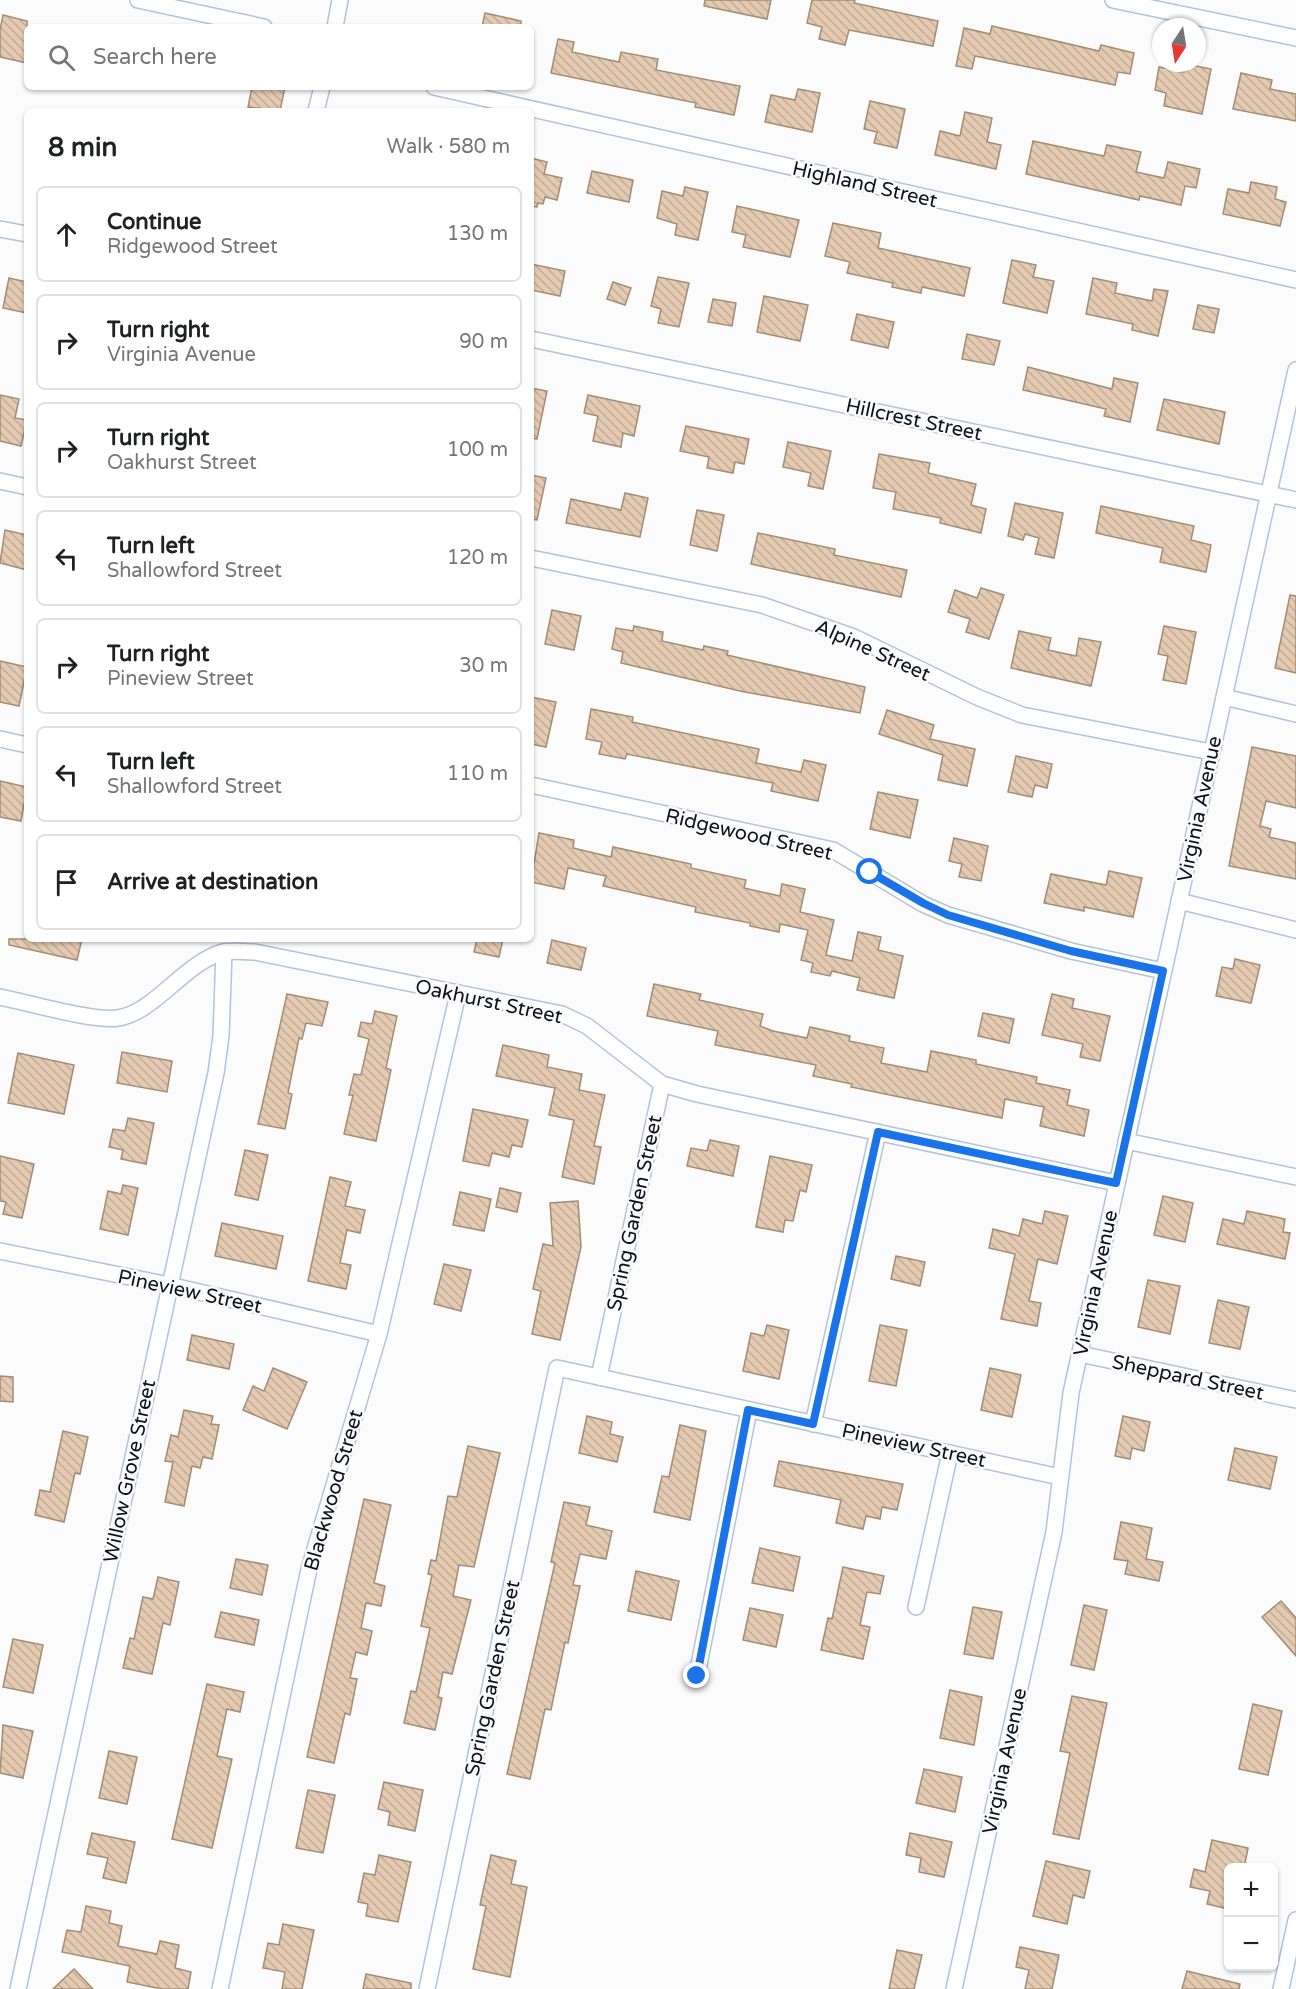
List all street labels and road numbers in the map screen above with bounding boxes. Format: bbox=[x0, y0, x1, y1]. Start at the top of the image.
street label: Highland Street bbox=[790, 157, 940, 213]
street label: Hillcrest Street bbox=[843, 394, 984, 446]
street label: Alpine Street bbox=[811, 615, 934, 687]
street label: Virginia Avenue bbox=[1173, 734, 1227, 884]
street label: Ridgewood Street bbox=[663, 804, 835, 866]
street label: Oakhurst Street bbox=[413, 975, 565, 1029]
street label: Spring Garden Street bbox=[602, 1113, 668, 1313]
street label: Virginia Avenue bbox=[1069, 1208, 1123, 1358]
street label: Pineview Street bbox=[116, 1265, 264, 1319]
street label: Sheppard Street bbox=[1110, 1350, 1266, 1406]
street label: Willow Grove Street bbox=[99, 1377, 161, 1565]
street label: Blackwood Street bbox=[299, 1407, 369, 1574]
street label: Pineview Street bbox=[840, 1419, 988, 1473]
street label: Spring Garden Street bbox=[460, 1578, 526, 1778]
street label: Virginia Avenue bbox=[978, 1686, 1032, 1836]

